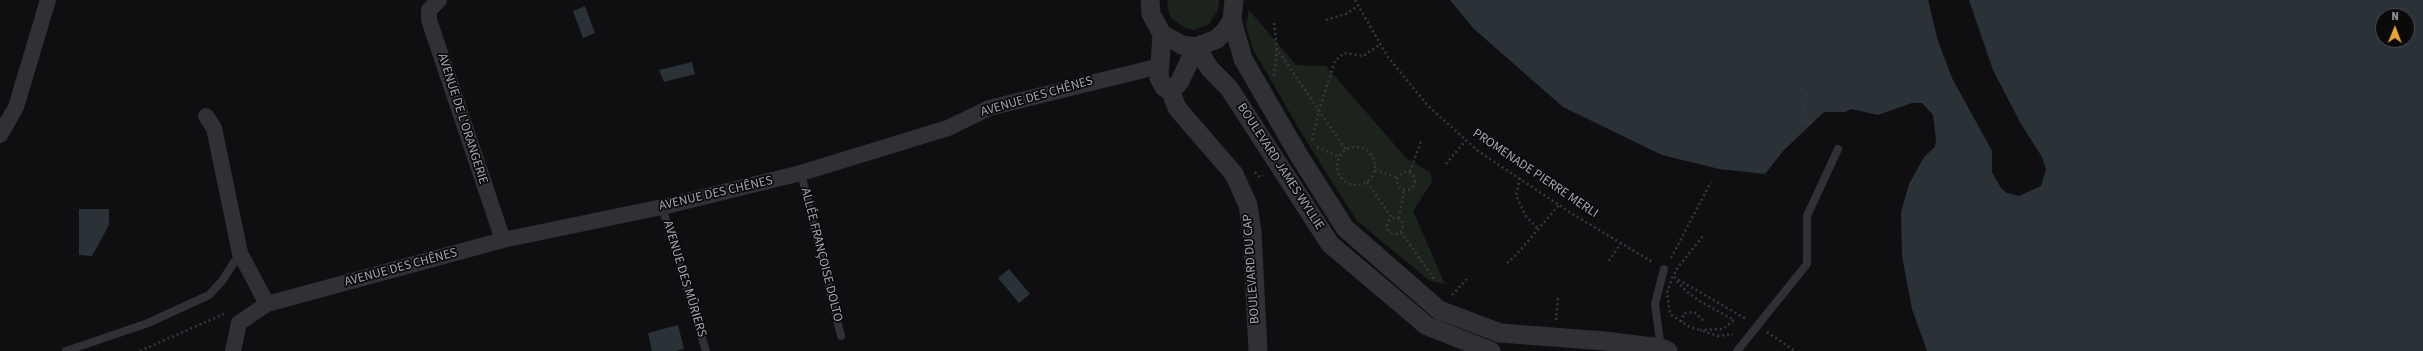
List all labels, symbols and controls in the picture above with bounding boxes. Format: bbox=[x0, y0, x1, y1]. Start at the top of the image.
north arrow bbox=[2375, 8, 2415, 48]
text: N bbox=[2391, 9, 2399, 24]
street label: AVENUE DE L'ORANGERIE bbox=[433, 52, 491, 186]
street label: AVENUE DES CHÊNES bbox=[979, 74, 1095, 120]
street label: BOULEVARD JAMES WYLLIE bbox=[1233, 101, 1327, 233]
street label: PROMENADE PIERRE MERLI bbox=[1469, 126, 1601, 222]
street label: AVENUE DES CHÊNES bbox=[658, 173, 774, 215]
street label: ALLÉE FRANÇOISE DOLTO bbox=[797, 186, 845, 324]
street label: BOULEVARD DU CAP bbox=[1240, 213, 1264, 325]
street label: AVENUE DES MÛRIERS bbox=[659, 219, 709, 339]
street label: AVENUE DES CHÊNES bbox=[343, 245, 459, 291]

